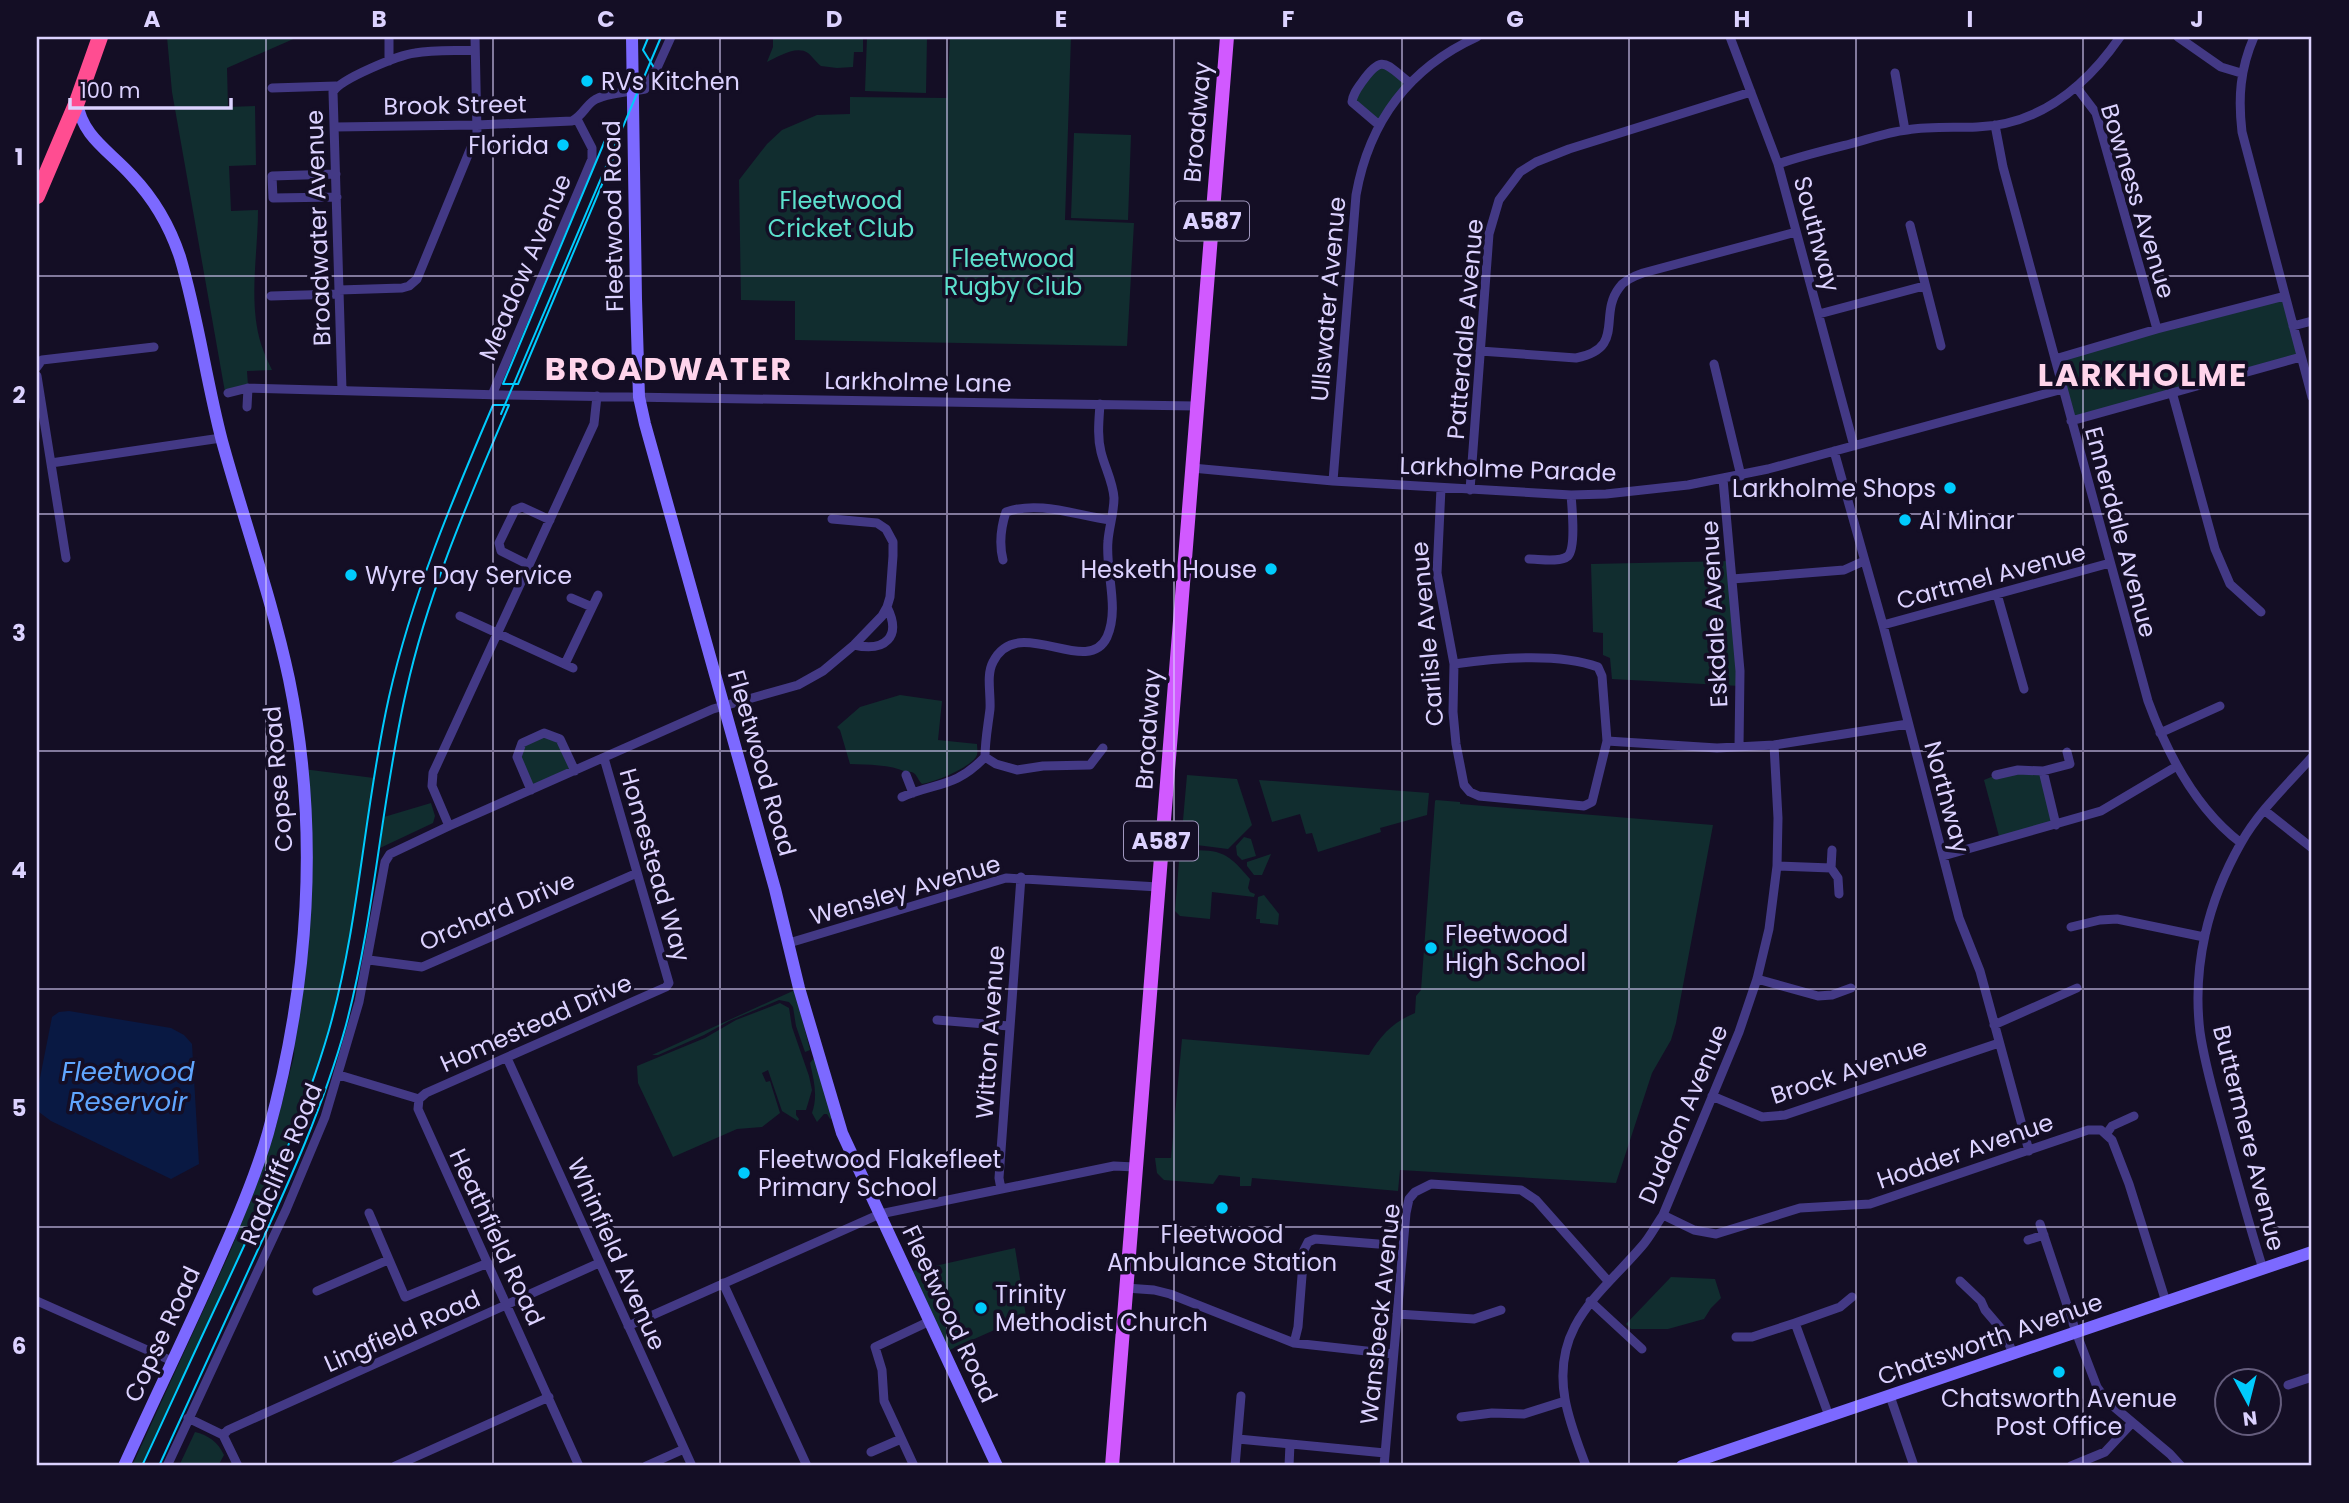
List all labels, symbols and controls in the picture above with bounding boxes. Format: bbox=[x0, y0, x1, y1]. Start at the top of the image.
text: A bbox=[144, 3, 161, 35]
text: B bbox=[371, 3, 387, 35]
text: C bbox=[597, 3, 615, 35]
text: D bbox=[826, 3, 842, 35]
text: E bbox=[1055, 3, 1067, 35]
text: F bbox=[1282, 3, 1294, 35]
text: G bbox=[1506, 3, 1524, 35]
text: H bbox=[1734, 3, 1750, 35]
text: I bbox=[1967, 3, 1973, 35]
text: J bbox=[2190, 3, 2204, 35]
street label: Broadway bbox=[1175, 60, 1219, 184]
place label: RVs Kitchen bbox=[601, 65, 740, 98]
scale bar bbox=[70, 66, 231, 110]
marker: RVs Kitchen bbox=[579, 73, 595, 89]
text: 100 m bbox=[80, 76, 140, 105]
street label: Brook Street bbox=[383, 87, 527, 123]
street label: Bowness Avenue bbox=[2093, 100, 2183, 302]
street label: Broadwater Avenue bbox=[297, 109, 339, 347]
street label: Fleetwood Road bbox=[595, 120, 631, 312]
place label: Florida bbox=[468, 129, 549, 162]
marker: Florida bbox=[555, 137, 571, 153]
text: 1 bbox=[15, 141, 23, 173]
street label: Meadow Avenue bbox=[471, 169, 579, 365]
street label: Southway bbox=[1786, 173, 1848, 296]
park label: Fleetwood Cricket Club bbox=[768, 184, 914, 245]
street label: Ullswater Avenue bbox=[1303, 195, 1353, 403]
road number: A587 bbox=[1175, 202, 1249, 241]
street label: Patterdale Avenue bbox=[1439, 217, 1491, 441]
park label: Fleetwood Rugby Club bbox=[944, 242, 1082, 303]
district label: BROADWATER bbox=[545, 346, 793, 391]
district label: LARKHOLME bbox=[2038, 352, 2248, 397]
street label: Larkholme Lane bbox=[824, 364, 1012, 400]
text: 2 bbox=[12, 379, 26, 411]
street label: Ennerdale Avenue bbox=[2077, 423, 2165, 641]
street label: Larkholme Parade bbox=[1399, 449, 1617, 489]
place label: Larkholme Shops bbox=[1732, 472, 1936, 505]
marker: Larkholme Shops bbox=[1942, 480, 1958, 496]
place label: Al Minar bbox=[1919, 504, 2015, 537]
marker: Al Minar bbox=[1897, 512, 1913, 528]
street label: Eskdale Avenue bbox=[1693, 520, 1735, 708]
street label: Cartmel Avenue bbox=[1893, 535, 2089, 617]
street label: Carlisle Avenue bbox=[1402, 540, 1452, 728]
place label: Hesketh House bbox=[1081, 553, 1257, 586]
place label: Wyre Day Service bbox=[365, 559, 572, 592]
marker: Hesketh House bbox=[1263, 561, 1279, 577]
marker: Wyre Day Service bbox=[343, 567, 359, 583]
text: 3 bbox=[12, 617, 26, 649]
street label: Fleetwood Road bbox=[720, 666, 804, 860]
street label: Broadway bbox=[1127, 667, 1169, 790]
street label: Copse Road bbox=[255, 705, 301, 853]
street label: Northway bbox=[1916, 737, 1978, 857]
street label: Homestead Way bbox=[612, 764, 699, 966]
road number: A587 bbox=[1124, 821, 1198, 860]
street label: Wensley Avenue bbox=[806, 847, 1004, 933]
text: 4 bbox=[11, 854, 27, 886]
street label: Orchard Drive bbox=[414, 863, 580, 959]
place label: Fleetwood High School bbox=[1445, 918, 1586, 979]
marker: Fleetwood High School bbox=[1423, 940, 1439, 956]
street label: Witton Avenue bbox=[967, 944, 1013, 1120]
street label: Homestead Drive bbox=[435, 966, 637, 1080]
street label: Duddon Avenue bbox=[1630, 1019, 1736, 1209]
street label: Buttermere Avenue bbox=[2205, 1022, 2293, 1254]
street label: Brock Avenue bbox=[1767, 1030, 1931, 1112]
water label: Fleetwood Reservoir bbox=[61, 1054, 195, 1120]
street label: Radcliffe Road bbox=[232, 1078, 330, 1250]
text: 5 bbox=[12, 1092, 26, 1124]
street label: Hodder Avenue bbox=[1872, 1105, 2058, 1197]
street label: Heathfield Road bbox=[442, 1143, 552, 1331]
place label: Fleetwood Flakefleet Primary School bbox=[758, 1143, 1001, 1204]
street label: Whinfield Avenue bbox=[560, 1153, 674, 1355]
marker: Fleetwood Flakefleet Primary School bbox=[736, 1165, 752, 1181]
marker: Fleetwood Ambulance Station bbox=[1214, 1200, 1230, 1216]
street label: Wansbeck Avenue bbox=[1352, 1202, 1408, 1426]
place label: Fleetwood Ambulance Station bbox=[1107, 1218, 1337, 1279]
street label: Fleetwood Road bbox=[894, 1220, 1006, 1408]
street label: Copse Road bbox=[116, 1261, 208, 1407]
place label: Trinity Methodist Church bbox=[995, 1278, 1208, 1339]
street label: Lingfield Road bbox=[319, 1282, 485, 1380]
street label: Chatsworth Avenue bbox=[1873, 1285, 2107, 1393]
marker: Trinity Methodist Church bbox=[973, 1300, 989, 1316]
text: 6 bbox=[12, 1330, 26, 1362]
marker: Chatsworth Avenue Post Office bbox=[2051, 1364, 2067, 1380]
north arrow bbox=[2212, 1366, 2282, 1436]
place label: Chatsworth Avenue Post Office bbox=[1941, 1382, 2177, 1443]
text: N bbox=[2241, 1404, 2259, 1433]

